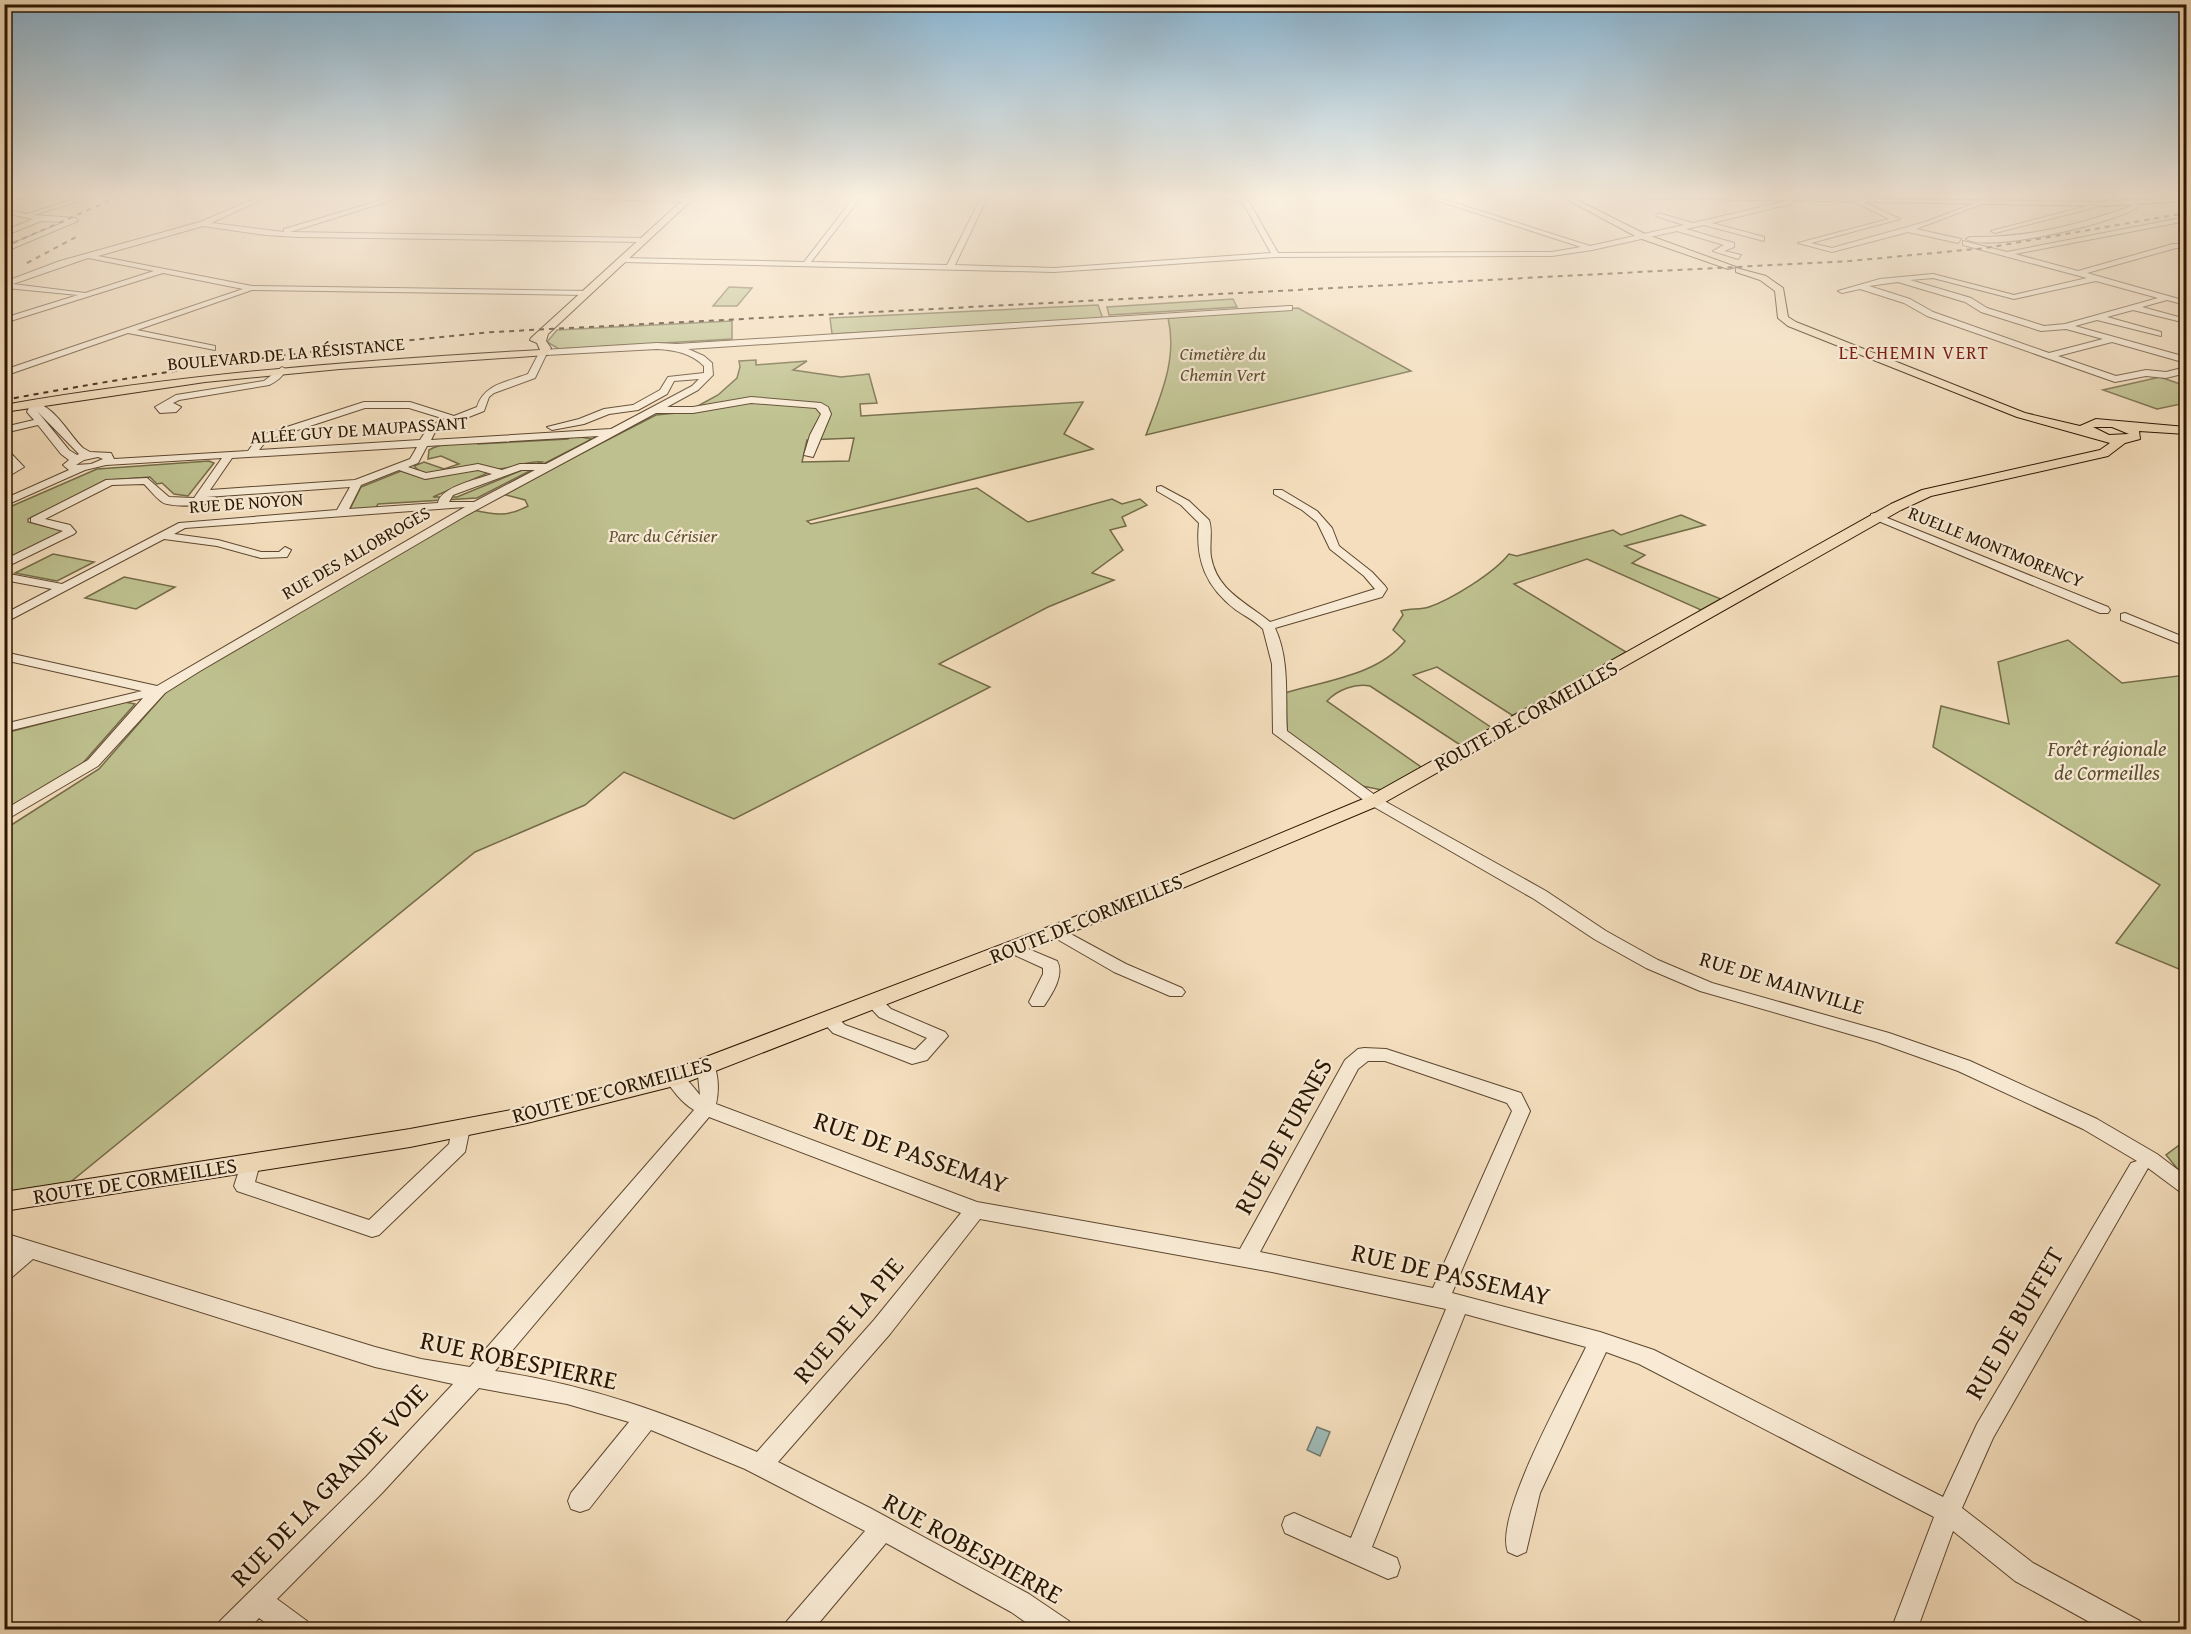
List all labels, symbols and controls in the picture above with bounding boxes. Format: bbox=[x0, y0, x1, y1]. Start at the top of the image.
street label: BOULEVARD DE LA RÉSISTANCE bbox=[166, 330, 406, 377]
district label: LE CHEMIN VERT bbox=[1839, 339, 1989, 366]
park label: Cimetière du Chemin Vert bbox=[1180, 340, 1266, 388]
street label: ALLÉE GUY DE MAUPASSANT bbox=[249, 408, 469, 451]
street label: RUE DE NOYON bbox=[188, 485, 304, 520]
street label: RUE DES ALLOBROGES bbox=[276, 499, 435, 606]
street label: RUELLE MONTMORENCY bbox=[1904, 499, 2088, 594]
park label: Parc du Cérisier bbox=[608, 522, 718, 549]
street label: ROUTE DE CORMEILLES bbox=[1428, 652, 1623, 779]
park label: Forêt régionale de Cormeilles bbox=[2047, 733, 2166, 788]
street label: ROUTE DE CORMEILLES bbox=[985, 866, 1187, 971]
street label: RUE DE MAINVILLE bbox=[1696, 943, 1869, 1022]
street label: ROUTE DE CORMEILLES bbox=[509, 1048, 715, 1131]
street label: RUE DE FURNES bbox=[1224, 1051, 1342, 1221]
street label: RUE DE PASSEMAY bbox=[809, 1100, 1014, 1203]
street label: ROUTE DE CORMEILLES bbox=[31, 1149, 239, 1212]
street label: RUE DE PASSEMAY bbox=[1348, 1232, 1555, 1315]
street label: RUE DE BUFFET bbox=[1954, 1239, 2073, 1406]
street label: RUE DE LA PIE bbox=[783, 1248, 912, 1392]
street label: RUE ROBESPIERRE bbox=[417, 1320, 621, 1399]
street label: RUE DE LA GRANDE VOIE bbox=[221, 1374, 437, 1595]
street label: RUE ROBESPIERRE bbox=[876, 1482, 1070, 1613]

